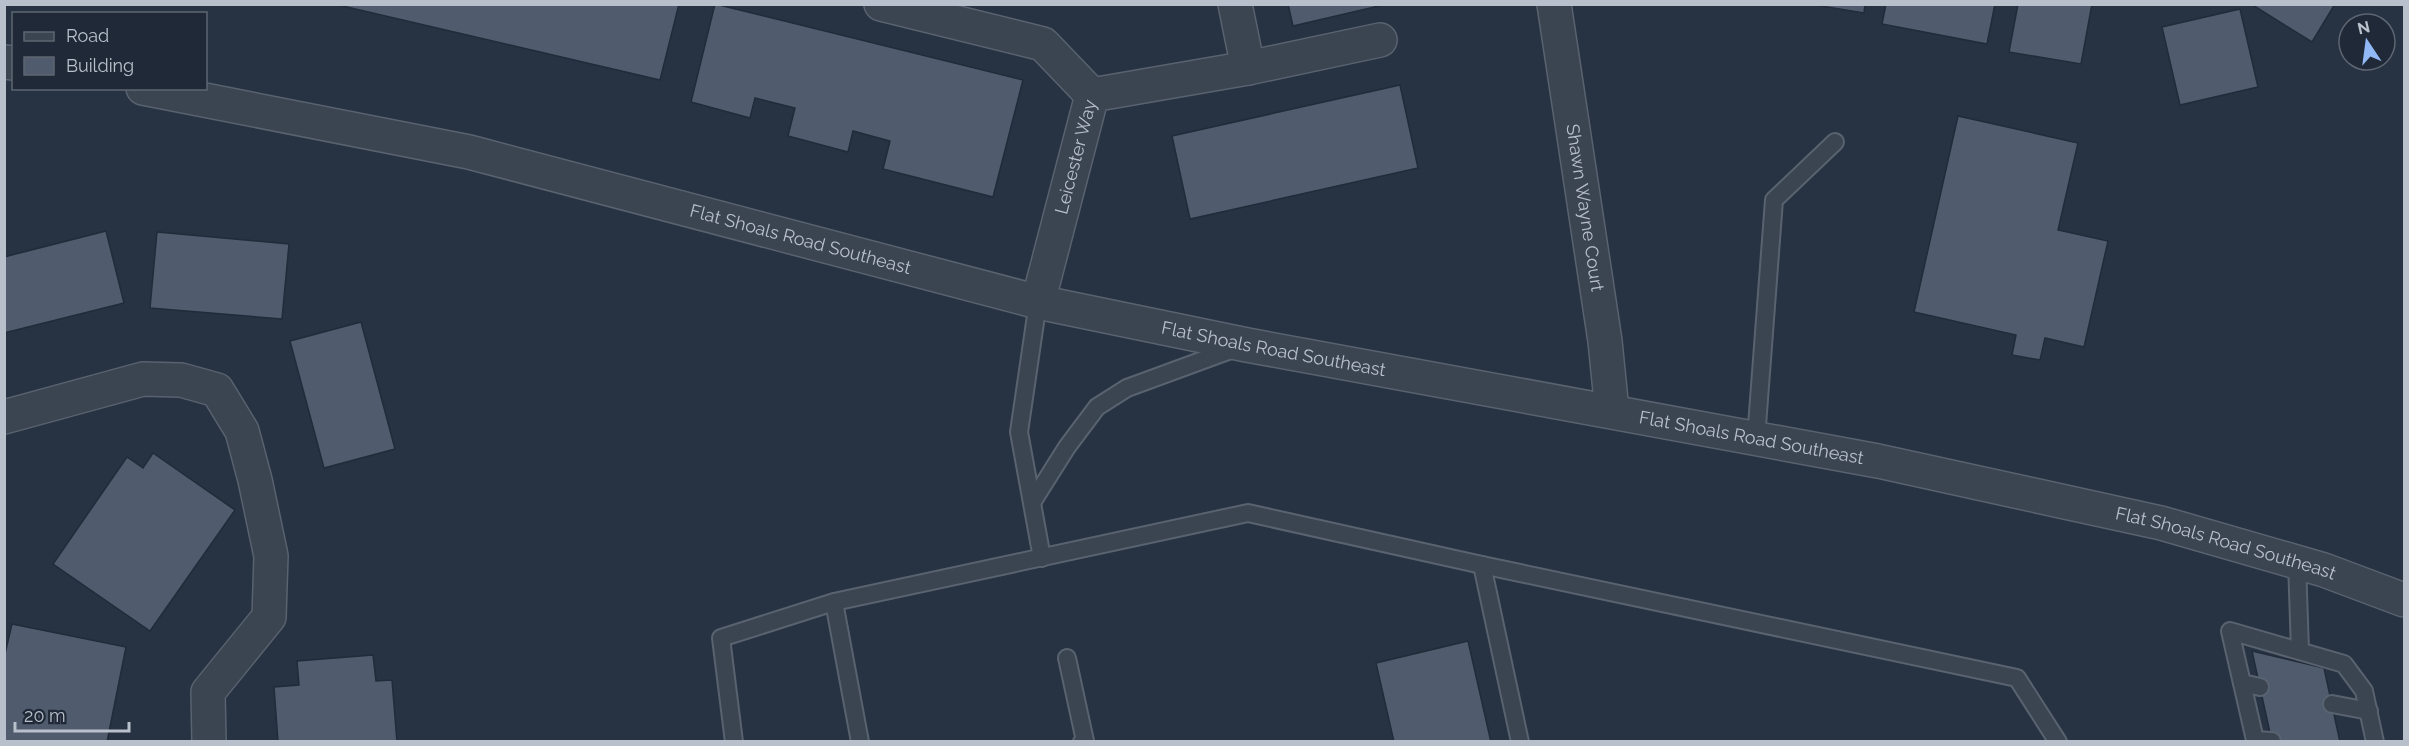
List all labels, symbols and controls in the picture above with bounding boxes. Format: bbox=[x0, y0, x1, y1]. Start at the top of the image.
legend bbox=[12, 12, 207, 90]
north arrow bbox=[2337, 12, 2397, 72]
text: N bbox=[2356, 17, 2372, 39]
text: Road bbox=[66, 25, 109, 46]
text: Building bbox=[66, 55, 134, 76]
street label: Leicester Way bbox=[1050, 97, 1100, 216]
street label: Shawn Wayne Court bbox=[1562, 122, 1608, 293]
street label: Flat Shoals Road Southeast bbox=[688, 200, 913, 278]
street label: Flat Shoals Road Southeast bbox=[1160, 317, 1388, 380]
street label: Flat Shoals Road Southeast bbox=[1638, 406, 1866, 468]
street label: Flat Shoals Road Southeast bbox=[2114, 502, 2339, 584]
scale bar bbox=[15, 695, 129, 733]
text: 20 m bbox=[24, 705, 66, 726]

